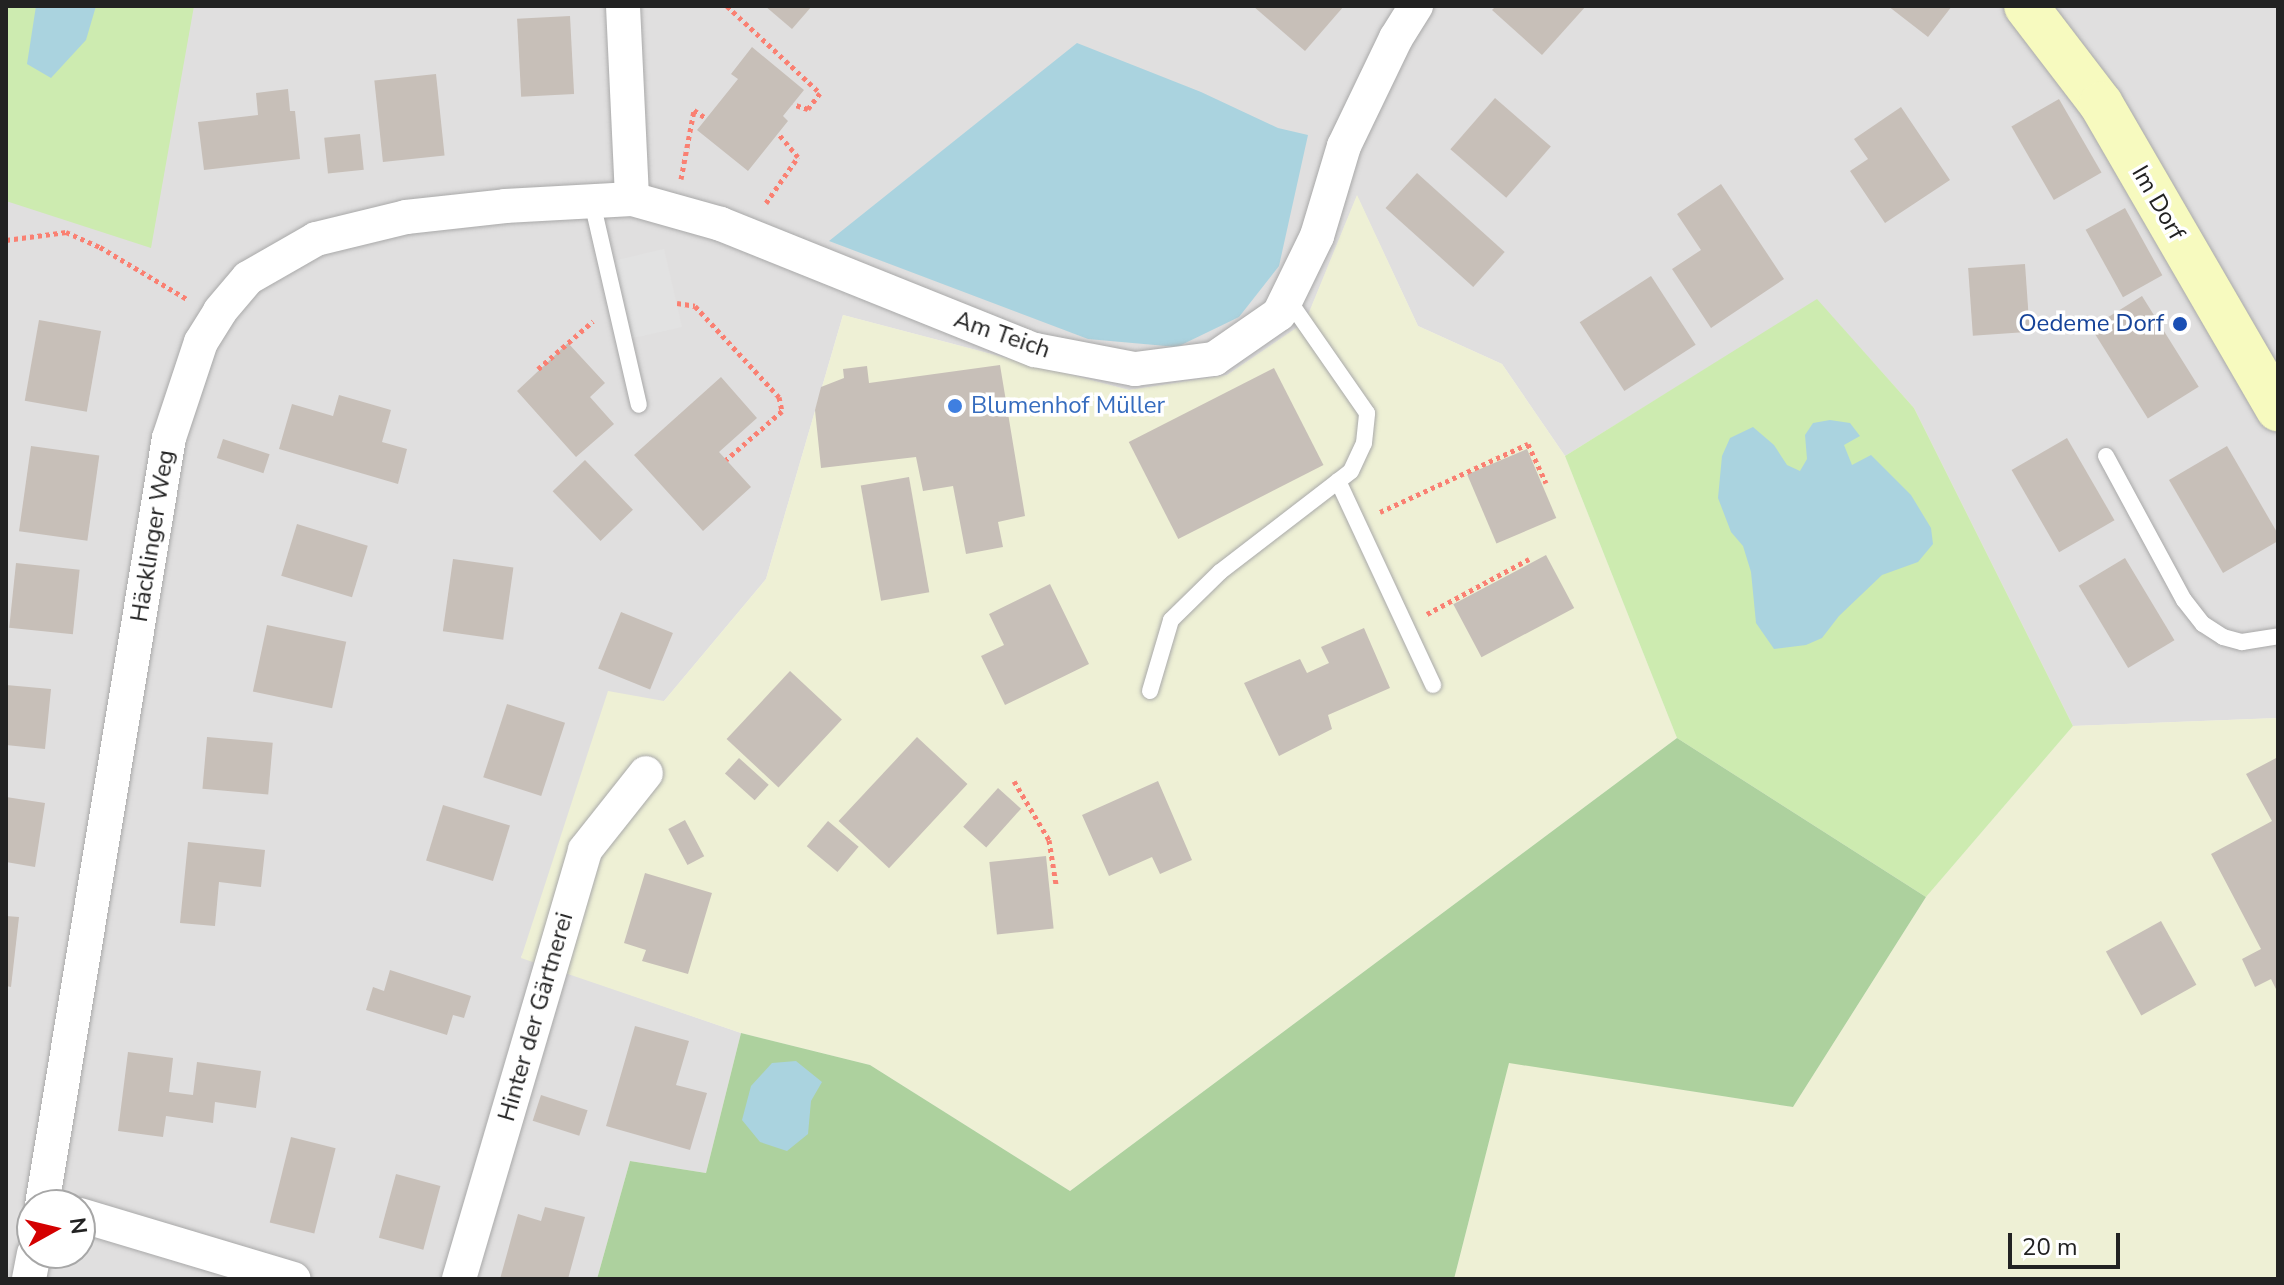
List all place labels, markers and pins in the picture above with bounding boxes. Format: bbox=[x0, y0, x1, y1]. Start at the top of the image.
place label: Oedeme Dorf bbox=[2018, 310, 2164, 338]
marker: Oedeme Dorf bbox=[2171, 315, 2189, 333]
place label: Blumenhof Müller bbox=[971, 392, 1165, 420]
marker: Blumenhof Müller bbox=[946, 397, 964, 415]

